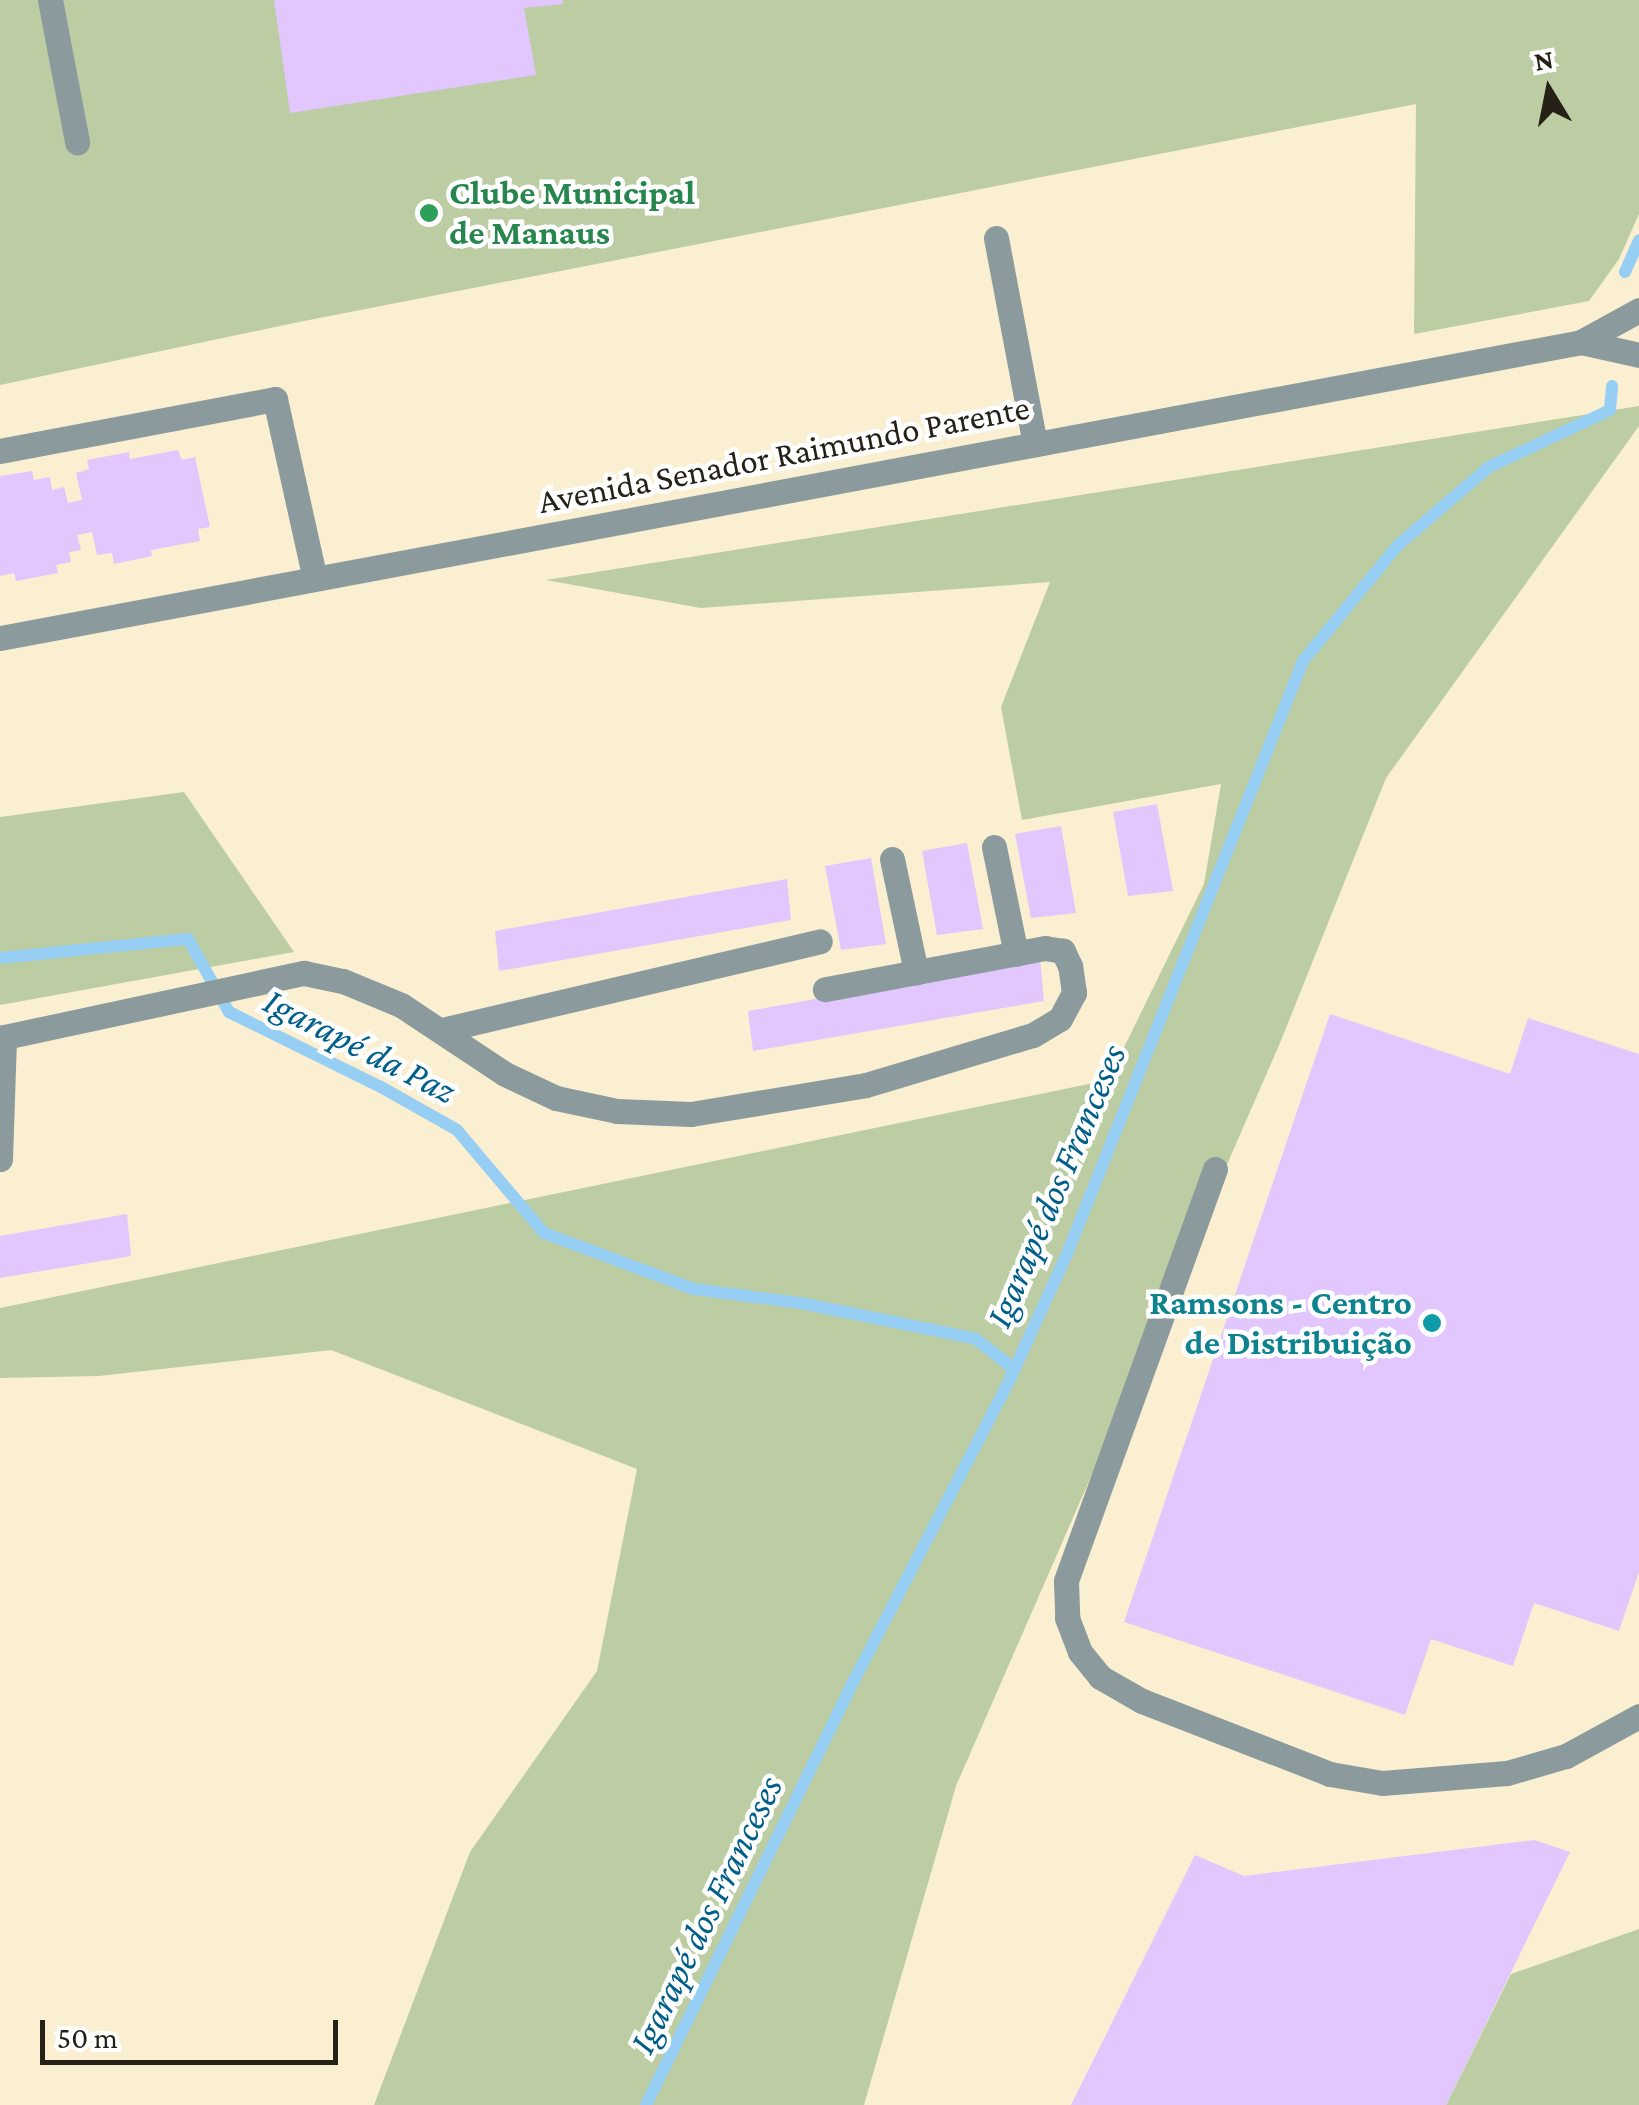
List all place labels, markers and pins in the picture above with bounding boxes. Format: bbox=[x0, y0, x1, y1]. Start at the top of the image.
place label: Clube Municipal de Manaus bbox=[449, 172, 695, 254]
marker: Clube Municipal de Manaus bbox=[418, 202, 440, 224]
place label: Ramsons - Centro de Distribuição bbox=[1149, 1282, 1412, 1364]
marker: Ramsons - Centro de Distribuição bbox=[1421, 1312, 1443, 1334]

